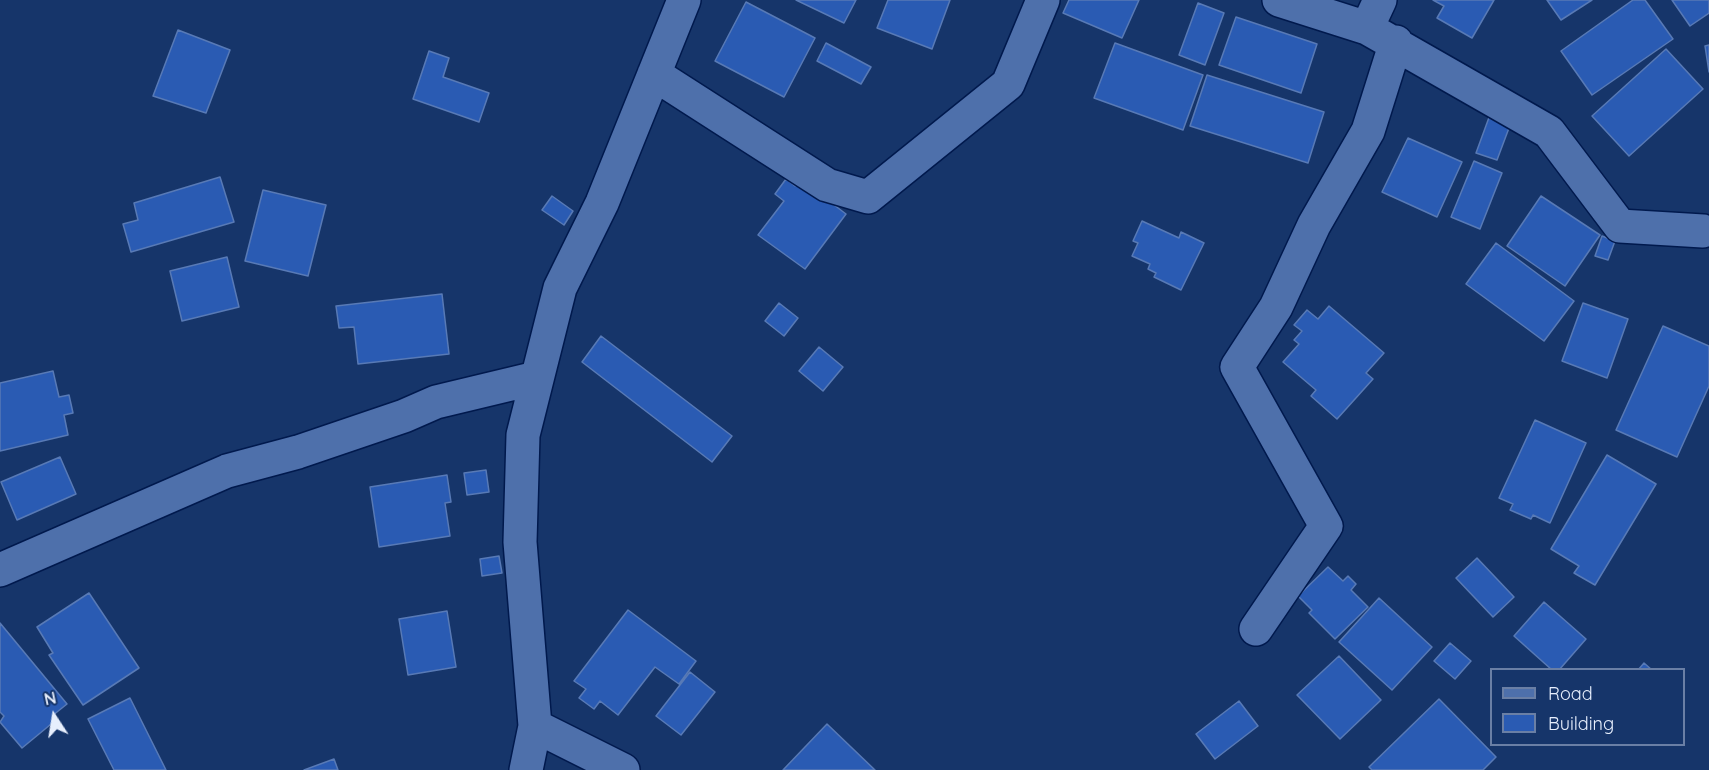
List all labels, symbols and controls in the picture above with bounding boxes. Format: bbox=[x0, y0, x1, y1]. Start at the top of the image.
legend bbox=[1490, 668, 1685, 746]
text: Road bbox=[1548, 682, 1593, 705]
north arrow bbox=[24, 686, 84, 746]
text: N bbox=[42, 687, 58, 709]
text: Building bbox=[1548, 712, 1614, 735]

